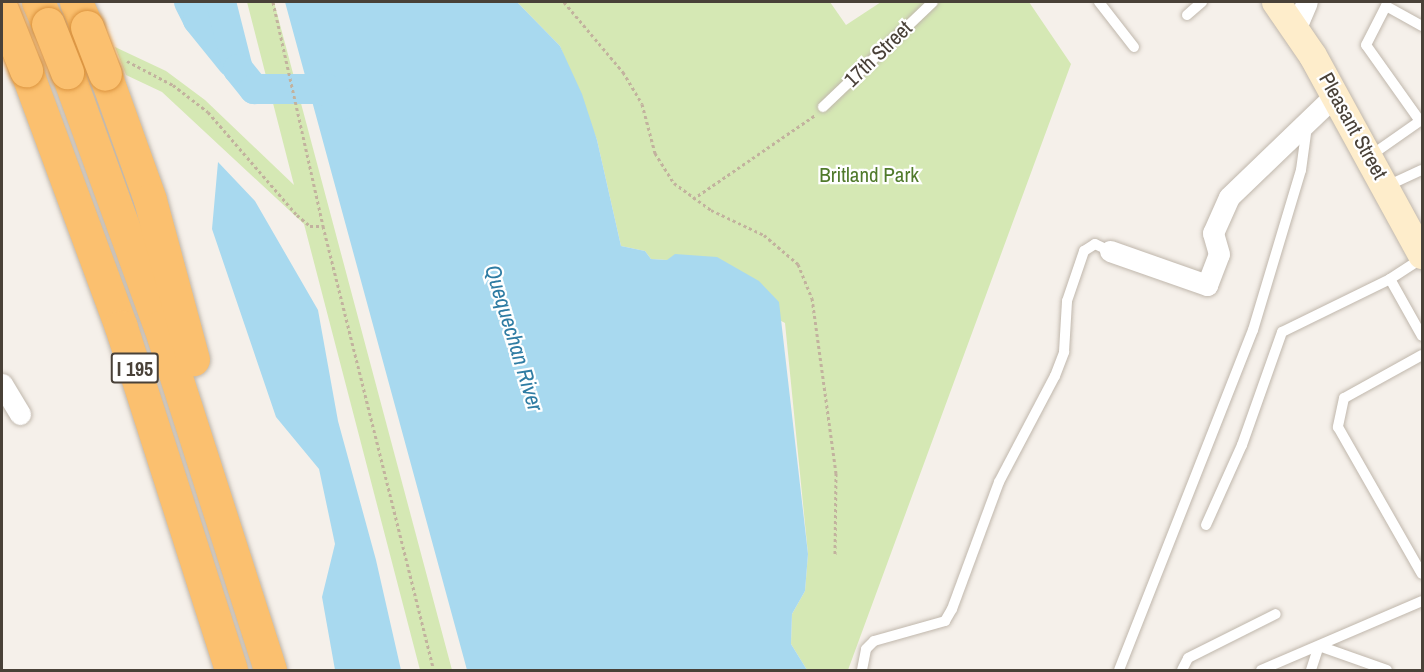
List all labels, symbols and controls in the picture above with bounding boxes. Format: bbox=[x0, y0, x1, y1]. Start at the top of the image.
street label: 17th Street bbox=[839, 16, 917, 92]
street label: Pleasant Street bbox=[1313, 68, 1393, 184]
park label: Britland Park bbox=[819, 162, 919, 188]
water label: Quequechan River bbox=[479, 262, 549, 414]
road number: I 195 bbox=[110, 351, 160, 385]

